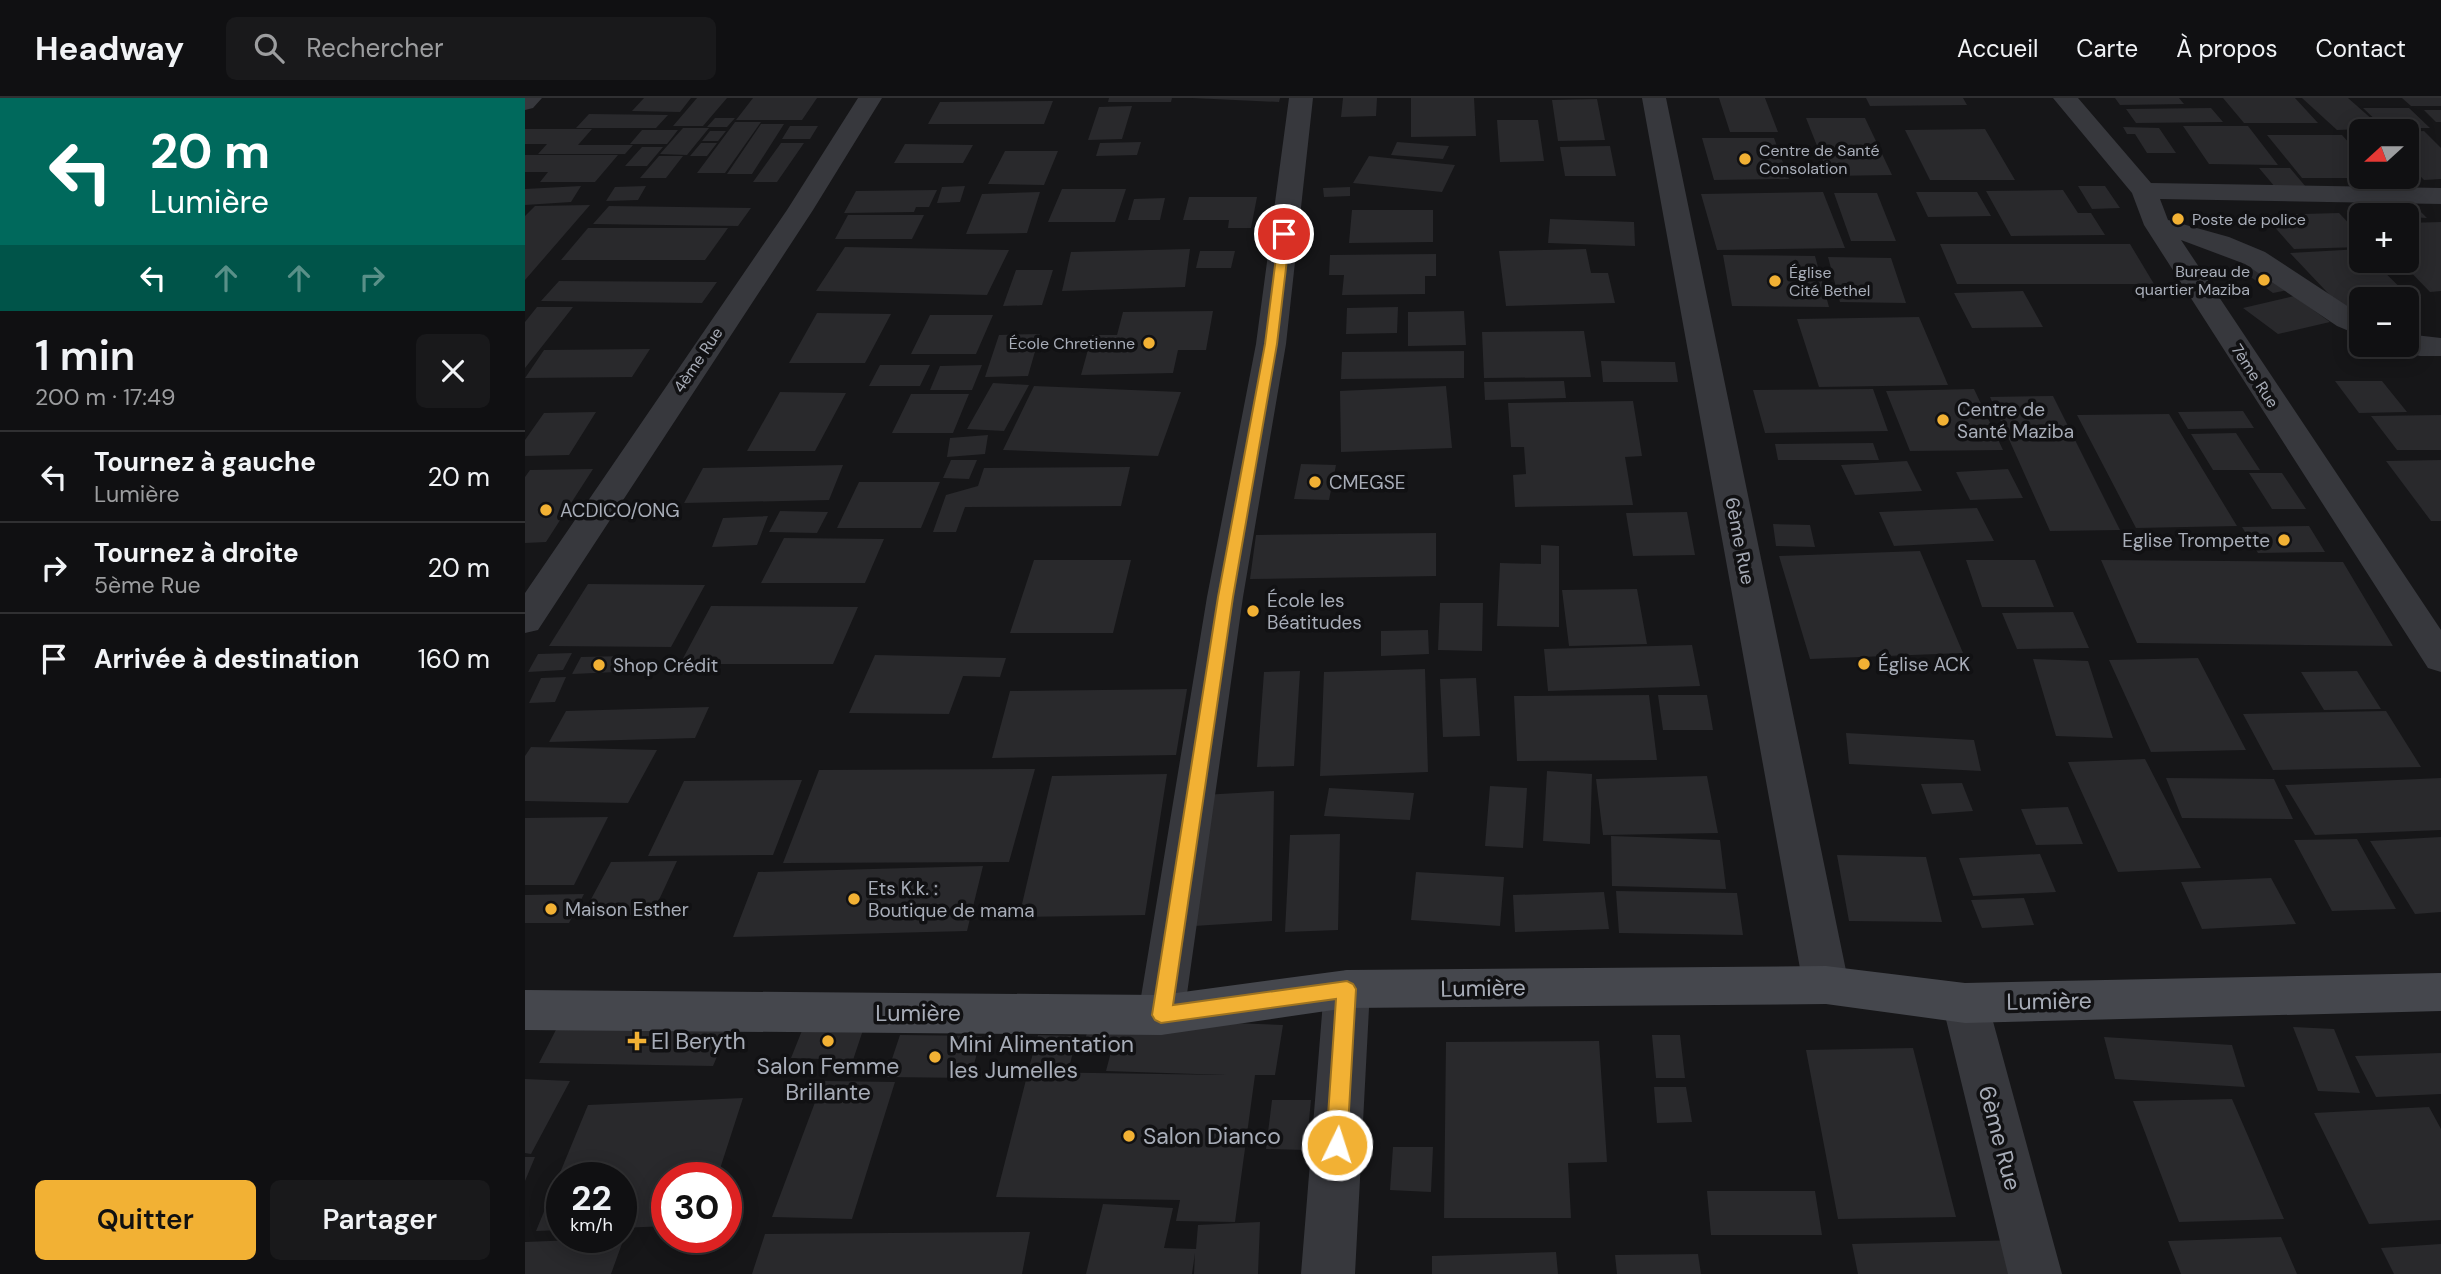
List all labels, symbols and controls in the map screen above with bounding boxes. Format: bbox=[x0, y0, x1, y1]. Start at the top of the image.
search box bbox=[226, 17, 716, 80]
text: Headway bbox=[35, 27, 184, 70]
icon: search bbox=[250, 29, 288, 67]
text: Rechercher bbox=[306, 31, 444, 65]
text: Accueil bbox=[1957, 33, 2038, 64]
text: Carte bbox=[2076, 33, 2138, 64]
text: À propos bbox=[2176, 33, 2278, 64]
text: Contact bbox=[2316, 33, 2406, 64]
text: 20 m bbox=[150, 119, 270, 183]
north arrow bbox=[2349, 119, 2419, 189]
map controls bbox=[2349, 119, 2419, 357]
icon: left bbox=[35, 126, 126, 217]
place label: Centre de Santé Consolation bbox=[1759, 140, 1880, 179]
marker: Centre de Santé Consolation bbox=[1737, 151, 1753, 167]
text: Lumière bbox=[150, 181, 269, 223]
button: + bbox=[2349, 203, 2419, 273]
pin bbox=[1254, 204, 1314, 264]
place label: Poste de police bbox=[2192, 209, 2306, 230]
marker: Poste de police bbox=[2170, 211, 2186, 227]
icon: arrive bbox=[1265, 215, 1303, 253]
icon: left bbox=[134, 259, 172, 297]
icon: ahead bbox=[207, 259, 245, 297]
icon: ahead bbox=[280, 259, 318, 297]
icon: right bbox=[353, 259, 391, 297]
place label: Bureau de quartier Maziba bbox=[2135, 261, 2250, 300]
place label: Église Cité Bethel bbox=[1789, 262, 1870, 301]
marker: Bureau de quartier Maziba bbox=[2256, 272, 2272, 288]
marker: Église Cité Bethel bbox=[1767, 273, 1783, 289]
button: − bbox=[2349, 287, 2419, 357]
street label: 4ème Rue bbox=[669, 323, 727, 397]
text: 1 min bbox=[35, 328, 135, 383]
place label: École Chretienne bbox=[1009, 333, 1135, 354]
button: close bbox=[416, 334, 490, 408]
marker: École Chretienne bbox=[1141, 335, 1157, 351]
street label: 7ème Rue bbox=[2227, 340, 2283, 412]
text: 200 m · 17:49 bbox=[35, 382, 175, 412]
place label: Centre de Santé Maziba bbox=[1957, 397, 2074, 444]
marker: Centre de Santé Maziba bbox=[1935, 412, 1951, 428]
text: Tournez à gauche bbox=[94, 445, 316, 479]
icon: left bbox=[35, 458, 73, 496]
text: 20 m bbox=[427, 460, 490, 494]
place label: CMEGSE bbox=[1329, 470, 1406, 495]
marker: CMEGSE bbox=[1307, 474, 1323, 490]
text: Lumière bbox=[94, 479, 180, 509]
street label: 6ème Rue bbox=[1719, 495, 1761, 587]
place label: ACDICO/ONG bbox=[560, 498, 680, 523]
marker: ACDICO/ONG bbox=[538, 502, 554, 518]
place label: Eglise Trompette bbox=[2122, 528, 2270, 553]
marker: Eglise Trompette bbox=[2276, 532, 2292, 548]
text: Tournez à droite bbox=[94, 536, 299, 570]
icon: right bbox=[35, 549, 73, 587]
text: 20 m bbox=[427, 551, 490, 585]
text: 5ème Rue bbox=[94, 570, 201, 600]
place label: École les Béatitudes bbox=[1267, 588, 1362, 635]
marker: École les Béatitudes bbox=[1245, 603, 1261, 619]
icon: arrive bbox=[35, 640, 73, 678]
text: Arrivée à destination bbox=[94, 642, 360, 676]
text: 160 m bbox=[418, 642, 490, 676]
place label: Église ACK bbox=[1878, 652, 1970, 677]
place label: Shop Crédit bbox=[613, 653, 718, 678]
marker: Église ACK bbox=[1856, 656, 1872, 672]
marker: Shop Crédit bbox=[591, 657, 607, 673]
place label: Ets K.k. : Boutique de mama bbox=[868, 876, 1035, 923]
marker: Ets K.k. : Boutique de mama bbox=[846, 891, 862, 907]
place label: Maison Esther bbox=[565, 897, 689, 922]
marker: Maison Esther bbox=[543, 901, 559, 917]
street label: Lumière bbox=[1440, 972, 1526, 1004]
street label: Lumière bbox=[2006, 985, 2092, 1017]
street label: Lumière bbox=[875, 998, 961, 1028]
place label: El Beryth bbox=[651, 1026, 746, 1056]
place label: Mini Alimentation les Jumelles bbox=[949, 1029, 1134, 1085]
marker: El Beryth bbox=[629, 1033, 645, 1049]
marker: Salon Femme Brillante bbox=[820, 1033, 836, 1049]
marker: Mini Alimentation les Jumelles bbox=[927, 1049, 943, 1065]
place label: Salon Femme Brillante bbox=[757, 1051, 899, 1107]
street label: 6ème Rue bbox=[1972, 1082, 2028, 1194]
position arrow bbox=[1300, 1108, 1374, 1182]
place label: Salon Dianco bbox=[1143, 1121, 1281, 1151]
marker: Salon Dianco bbox=[1121, 1128, 1137, 1144]
speed limit sign: 30 bbox=[651, 1162, 742, 1253]
text: 22 bbox=[571, 1175, 612, 1221]
button: Quitter bbox=[35, 1180, 256, 1260]
button: Partager bbox=[270, 1180, 490, 1260]
text: km/h bbox=[570, 1213, 613, 1237]

